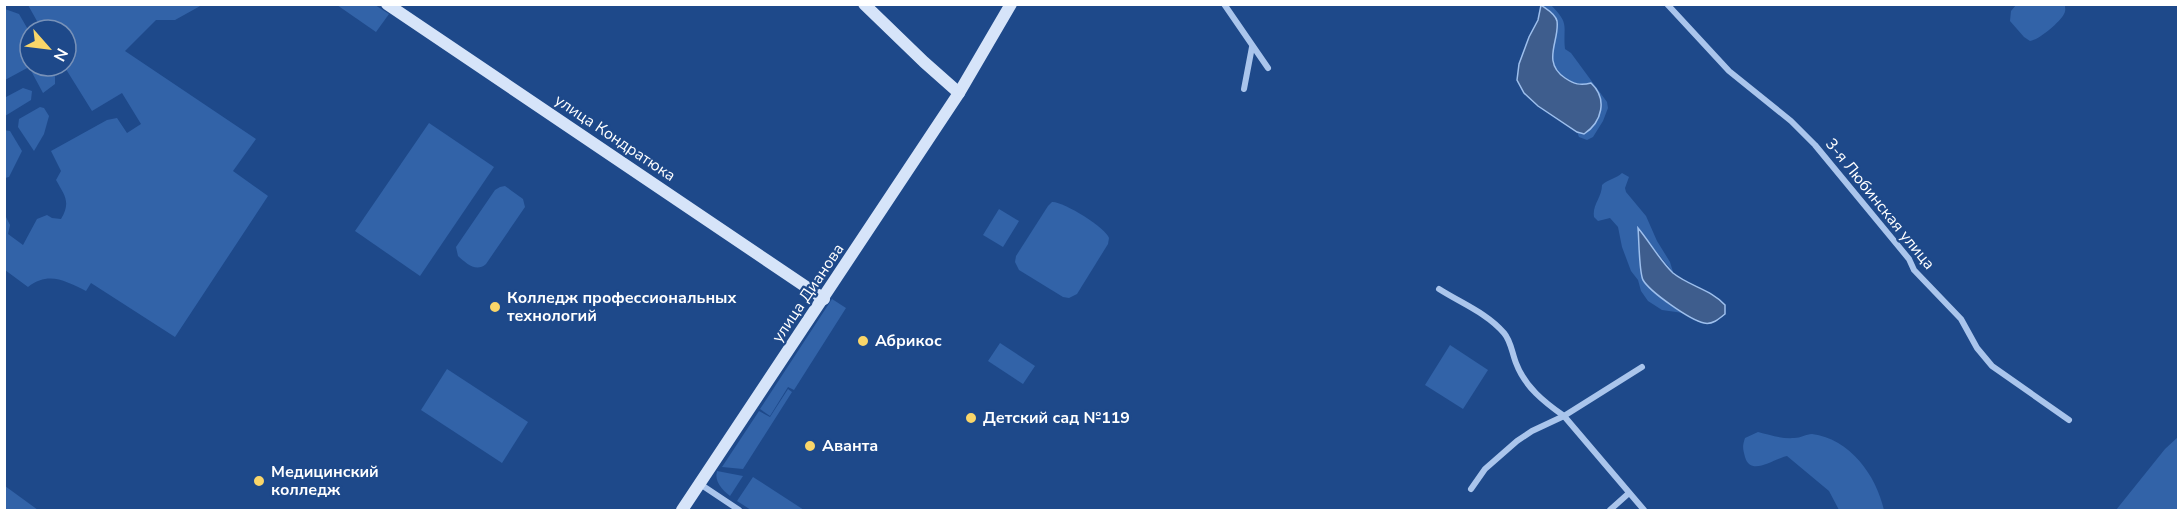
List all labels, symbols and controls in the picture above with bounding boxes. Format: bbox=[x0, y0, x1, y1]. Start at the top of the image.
north arrow bbox=[18, 18, 78, 78]
text: N bbox=[48, 44, 73, 65]
street label: улица Кондратюка bbox=[550, 89, 680, 187]
street label: 3-я Любинская улица bbox=[1820, 134, 1940, 274]
street label: улица Дианова bbox=[767, 239, 849, 347]
place label: Колледж профессиональных технологий bbox=[507, 287, 737, 327]
marker: Колледж профессиональных технологий bbox=[488, 300, 502, 314]
place label: Абрикос bbox=[875, 330, 942, 352]
marker: Абрикос bbox=[856, 334, 870, 348]
place label: Детский сад №119 bbox=[983, 407, 1130, 429]
marker: Детский сад №119 bbox=[964, 411, 978, 425]
place label: Аванта bbox=[822, 435, 878, 457]
marker: Аванта bbox=[803, 439, 817, 453]
place label: Медицинский колледж bbox=[271, 461, 379, 501]
marker: Медицинский колледж bbox=[252, 474, 266, 488]

